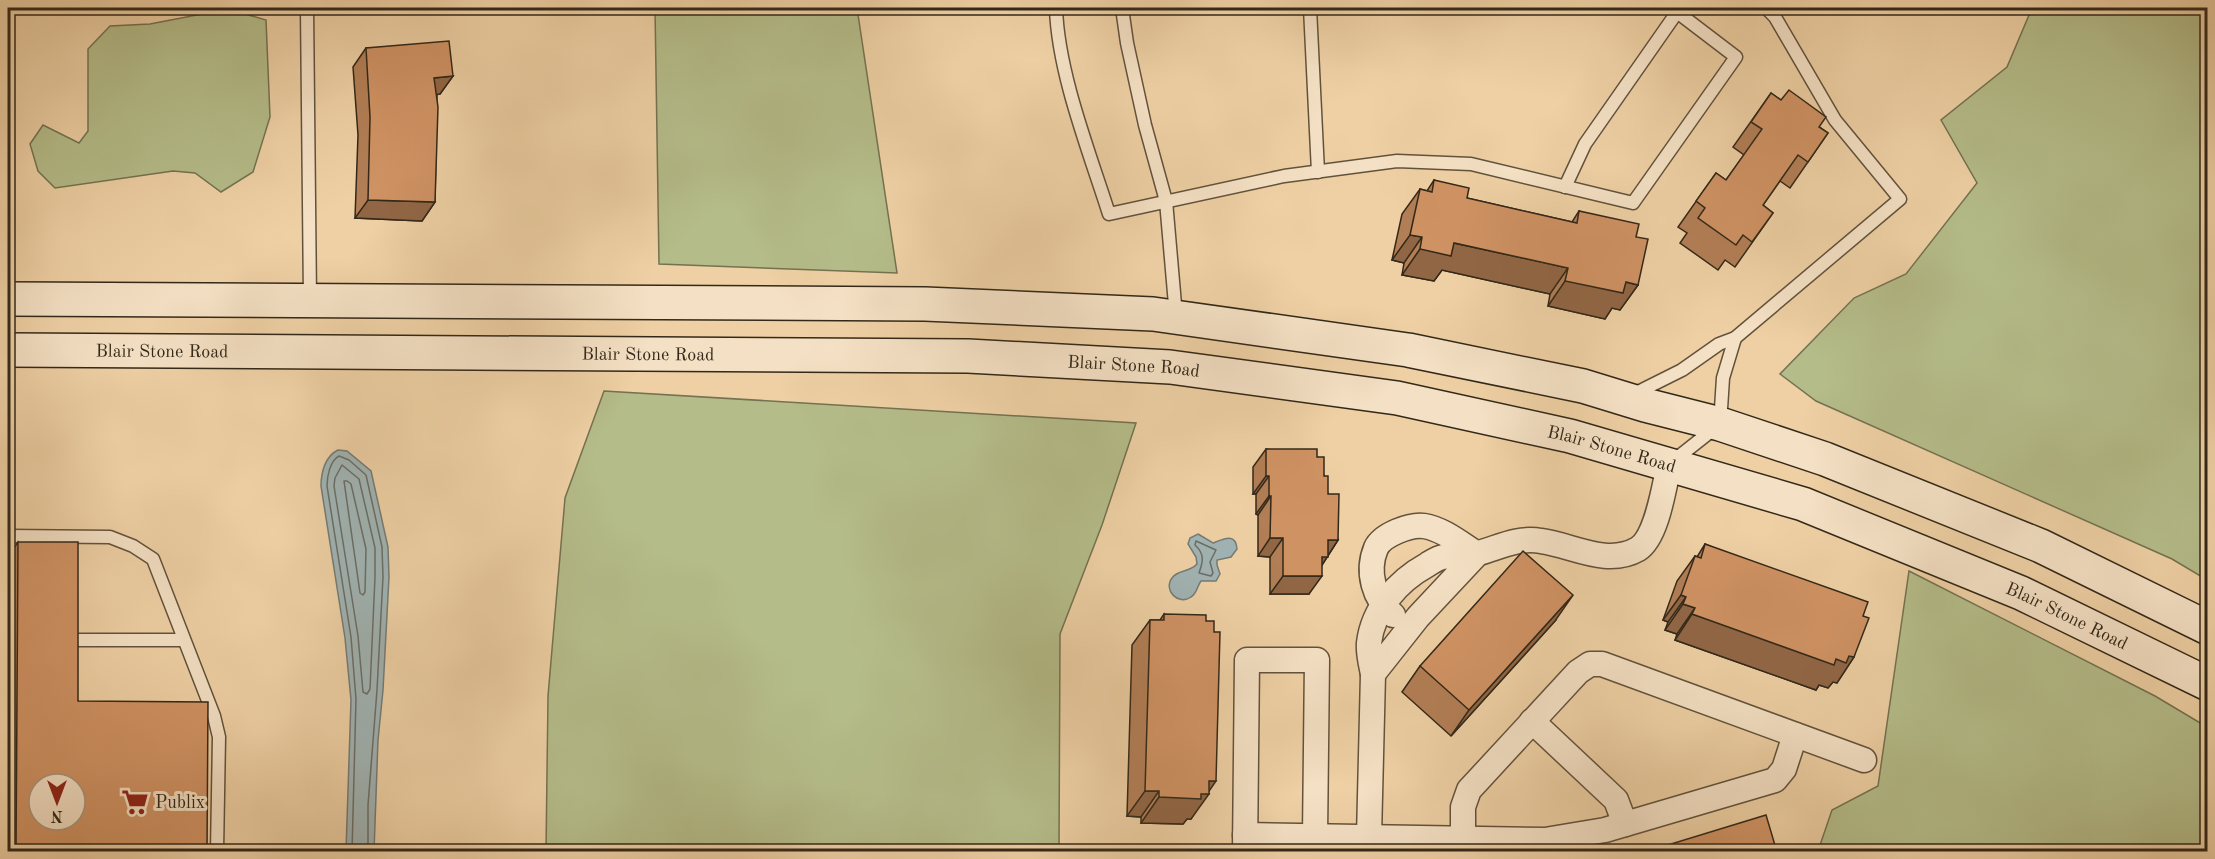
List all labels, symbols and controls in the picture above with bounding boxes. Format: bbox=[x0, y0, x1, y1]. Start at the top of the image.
street label: Blair Stone Road bbox=[95, 343, 229, 361]
street label: Blair Stone Road bbox=[581, 346, 715, 364]
street label: Blair Stone Road bbox=[1067, 353, 1201, 381]
street label: Blair Stone Road bbox=[1545, 423, 1678, 476]
street label: Blair Stone Road bbox=[2003, 580, 2130, 654]
north arrow bbox=[27, 772, 87, 832]
supermarket icon: Publix bbox=[120, 787, 150, 817]
place label: Publix bbox=[155, 794, 205, 812]
text: N bbox=[50, 807, 63, 823]

